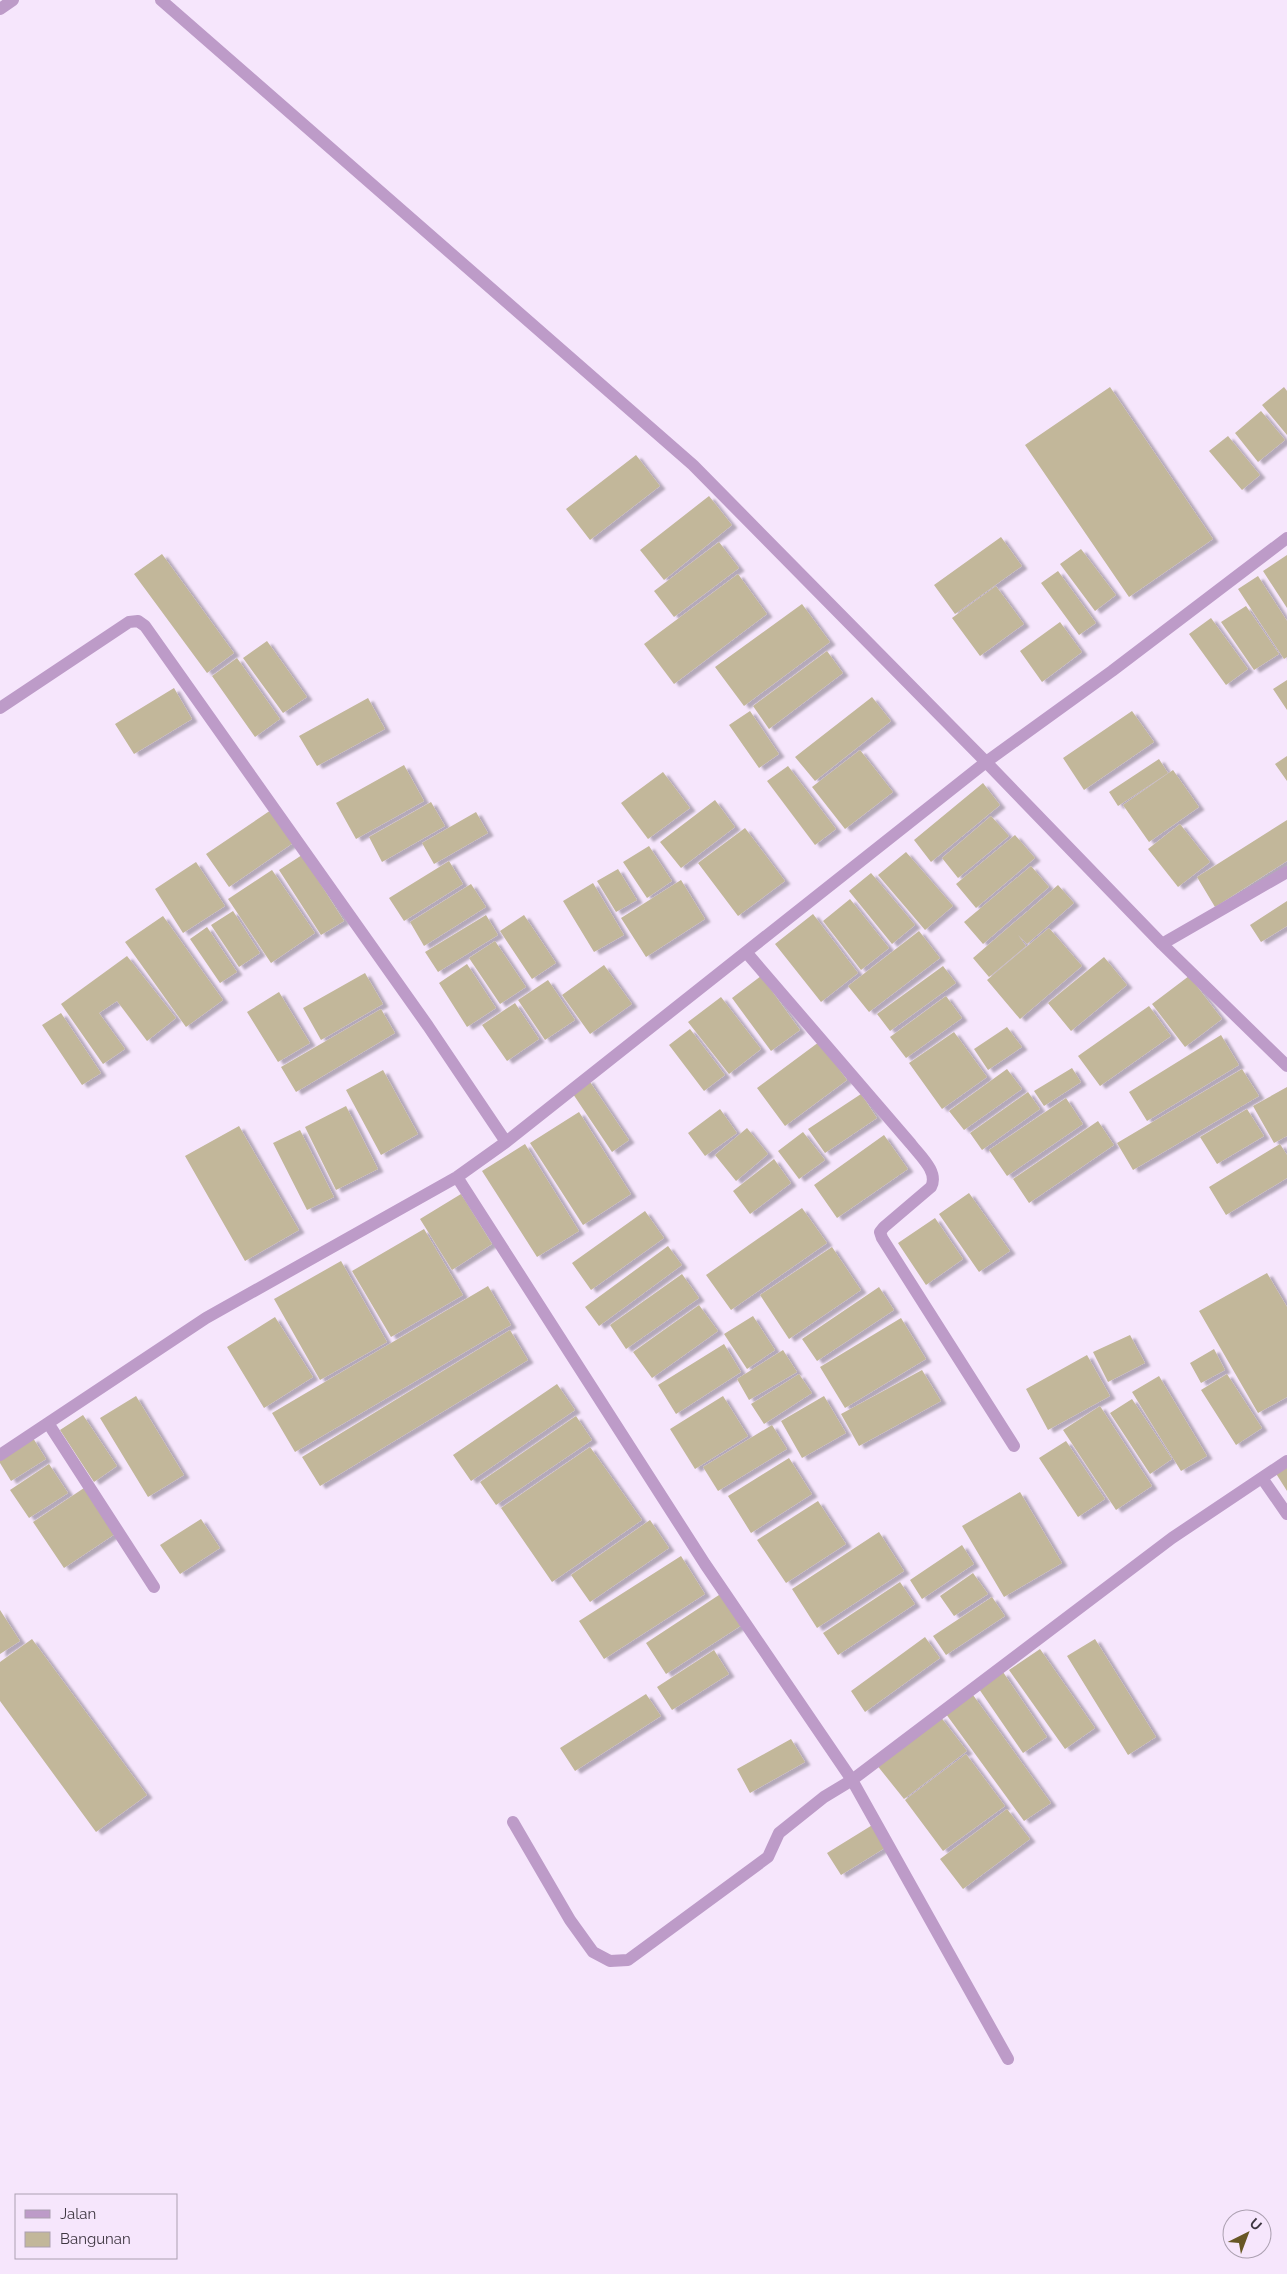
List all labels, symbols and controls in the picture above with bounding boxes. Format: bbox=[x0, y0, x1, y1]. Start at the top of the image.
legend bbox=[15, 2194, 178, 2259]
text: Jalan bbox=[60, 2205, 96, 2223]
north arrow bbox=[1222, 2209, 1272, 2259]
text: U bbox=[1246, 2215, 1265, 2234]
text: Bangunan bbox=[60, 2230, 131, 2248]

